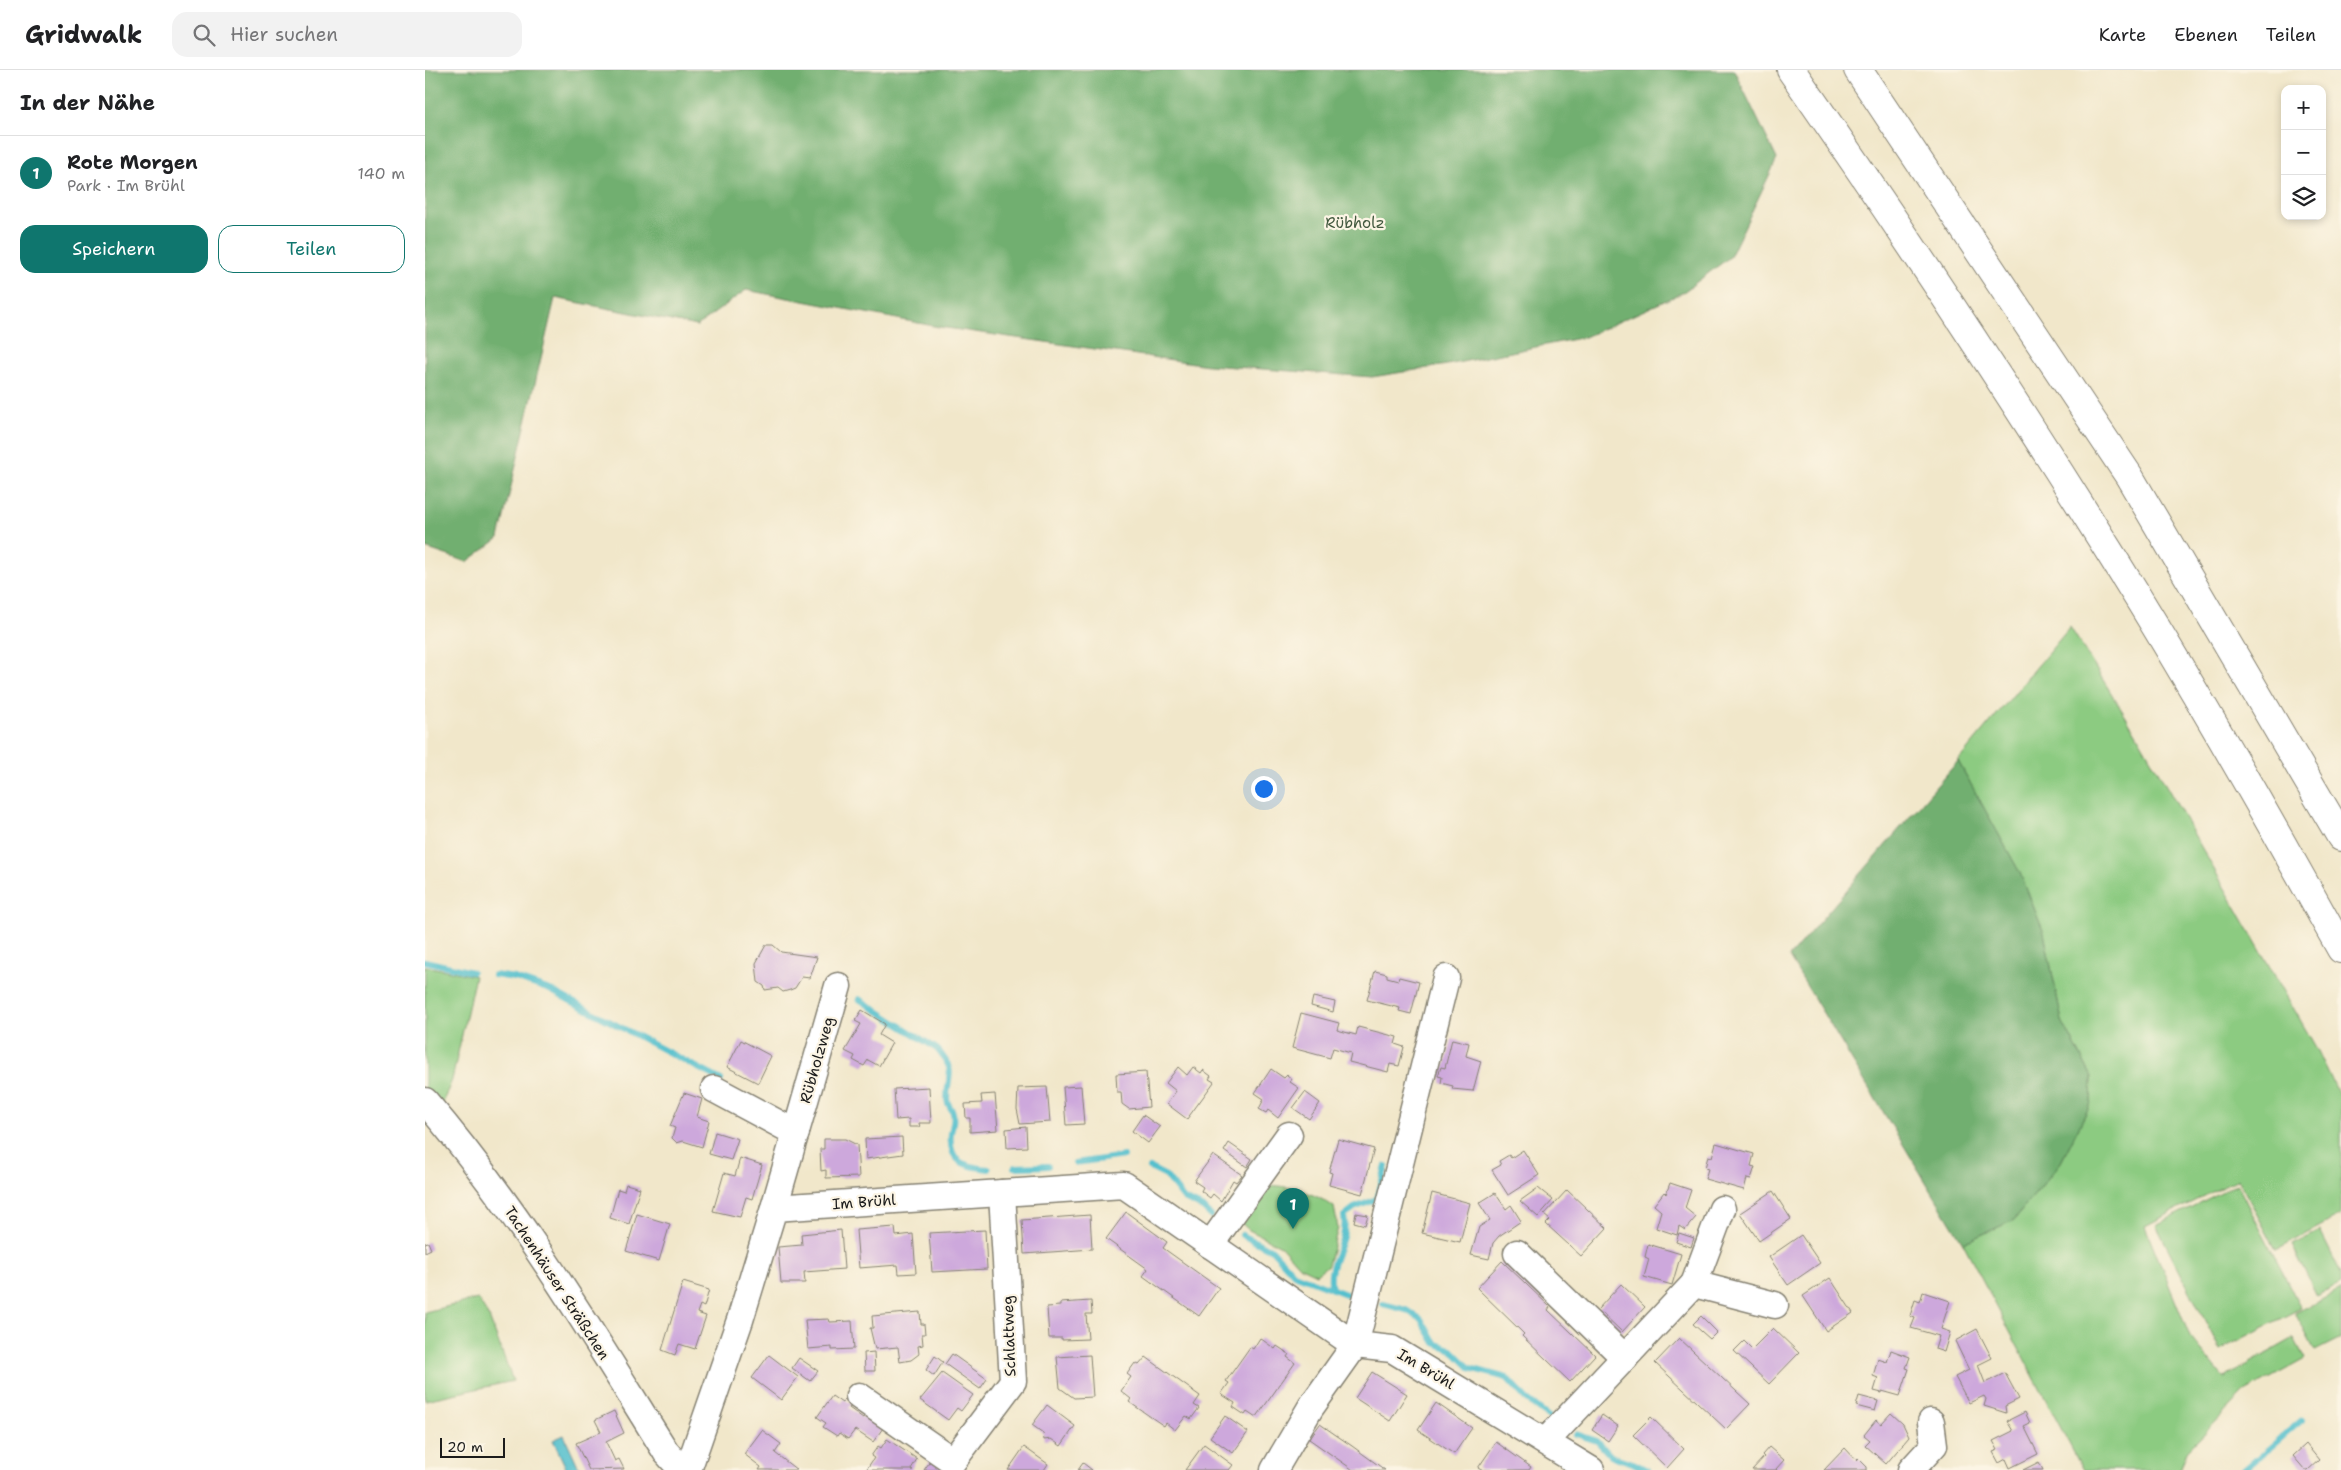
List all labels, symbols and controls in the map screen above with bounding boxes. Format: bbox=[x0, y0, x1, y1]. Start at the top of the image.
search box bbox=[172, 12, 522, 57]
text: Gridwalk bbox=[25, 19, 142, 51]
icon: search bbox=[190, 21, 218, 49]
text: Hier suchen bbox=[230, 22, 338, 47]
text: Karte bbox=[2099, 23, 2146, 47]
text: Ebenen bbox=[2174, 23, 2238, 47]
text: Teilen bbox=[2266, 23, 2316, 47]
map controls bbox=[2281, 85, 2326, 220]
button: + bbox=[2281, 85, 2326, 130]
text: In der Nähe bbox=[20, 89, 155, 117]
button: − bbox=[2281, 130, 2326, 175]
text: Rote Morgen bbox=[67, 150, 198, 175]
text: 1 bbox=[32, 163, 40, 184]
text: 140 m bbox=[358, 163, 405, 184]
text: Park · Im Brühl bbox=[67, 175, 185, 196]
button: layers bbox=[2281, 175, 2326, 220]
park label: Rübholz bbox=[1325, 213, 1385, 233]
button: Speichern bbox=[20, 225, 208, 273]
button: Teilen bbox=[218, 225, 405, 273]
your location bbox=[1251, 776, 1277, 802]
street label: Rübholzweg bbox=[795, 1014, 839, 1106]
pin: 1 bbox=[1277, 1188, 1309, 1229]
street label: Im Brühl bbox=[832, 1190, 897, 1214]
street label: Tachenhäuser Sträßchen bbox=[500, 1202, 614, 1364]
street label: Schlattweg bbox=[998, 1295, 1020, 1377]
street label: Im Brühl bbox=[1394, 1344, 1459, 1394]
scale bar bbox=[440, 1435, 505, 1458]
text: 20 m bbox=[447, 1438, 483, 1456]

